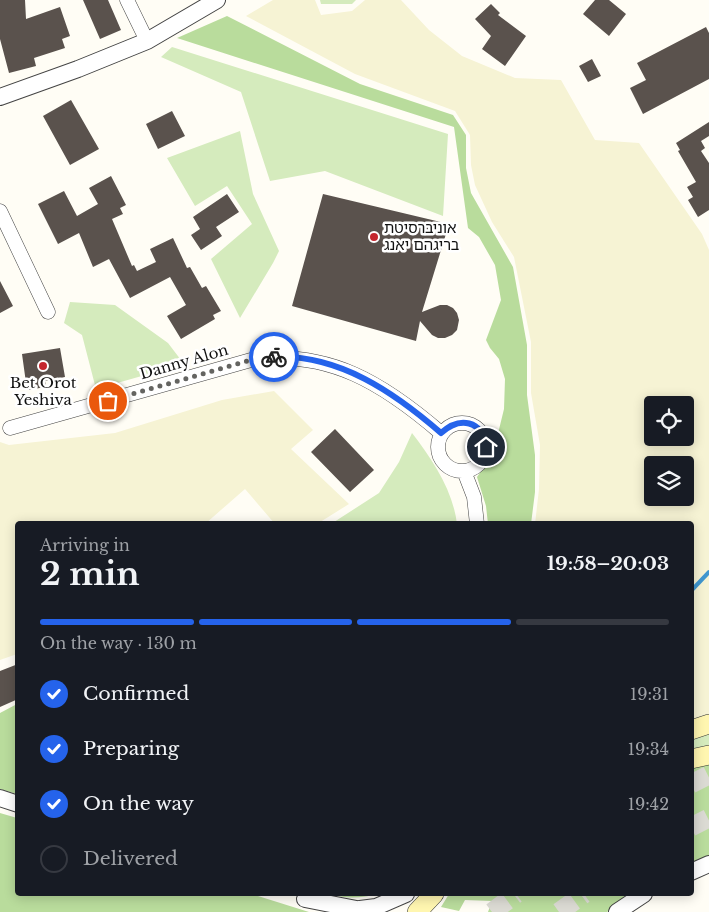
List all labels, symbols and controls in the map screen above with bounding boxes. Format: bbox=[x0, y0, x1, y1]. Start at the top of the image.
place label: אוניברסיטת בריגהם יאנג bbox=[384, 218, 460, 254]
marker: אוניברסיטת בריגהם יאנג bbox=[368, 231, 380, 243]
courier bbox=[249, 332, 299, 382]
street label: Danny Alon bbox=[137, 340, 230, 383]
icon: bike bbox=[260, 343, 288, 371]
marker: Bet Orot Yeshiva bbox=[37, 360, 49, 372]
place label: Bet Orot Yeshiva bbox=[10, 373, 77, 409]
pin bbox=[87, 380, 129, 422]
icon: bag bbox=[94, 387, 122, 415]
map controls bbox=[644, 396, 694, 506]
button: locate bbox=[644, 396, 694, 446]
pin bbox=[465, 426, 507, 468]
icon: home bbox=[472, 433, 500, 461]
button: layers bbox=[644, 456, 694, 506]
text: Arriving in bbox=[40, 535, 130, 555]
text: 19:58–20:03 bbox=[547, 552, 669, 575]
text: 2 min bbox=[40, 554, 140, 594]
text: On the way · 130 m bbox=[40, 633, 197, 653]
icon: check bbox=[40, 680, 68, 708]
text: Confirmed bbox=[83, 682, 189, 705]
text: 19:31 bbox=[630, 684, 669, 704]
icon: check bbox=[40, 735, 68, 763]
text: Preparing bbox=[83, 737, 179, 760]
text: 19:34 bbox=[628, 739, 669, 759]
icon: check bbox=[40, 790, 68, 818]
text: On the way bbox=[83, 792, 194, 815]
text: 19:42 bbox=[628, 794, 669, 814]
text: Delivered bbox=[83, 847, 178, 870]

